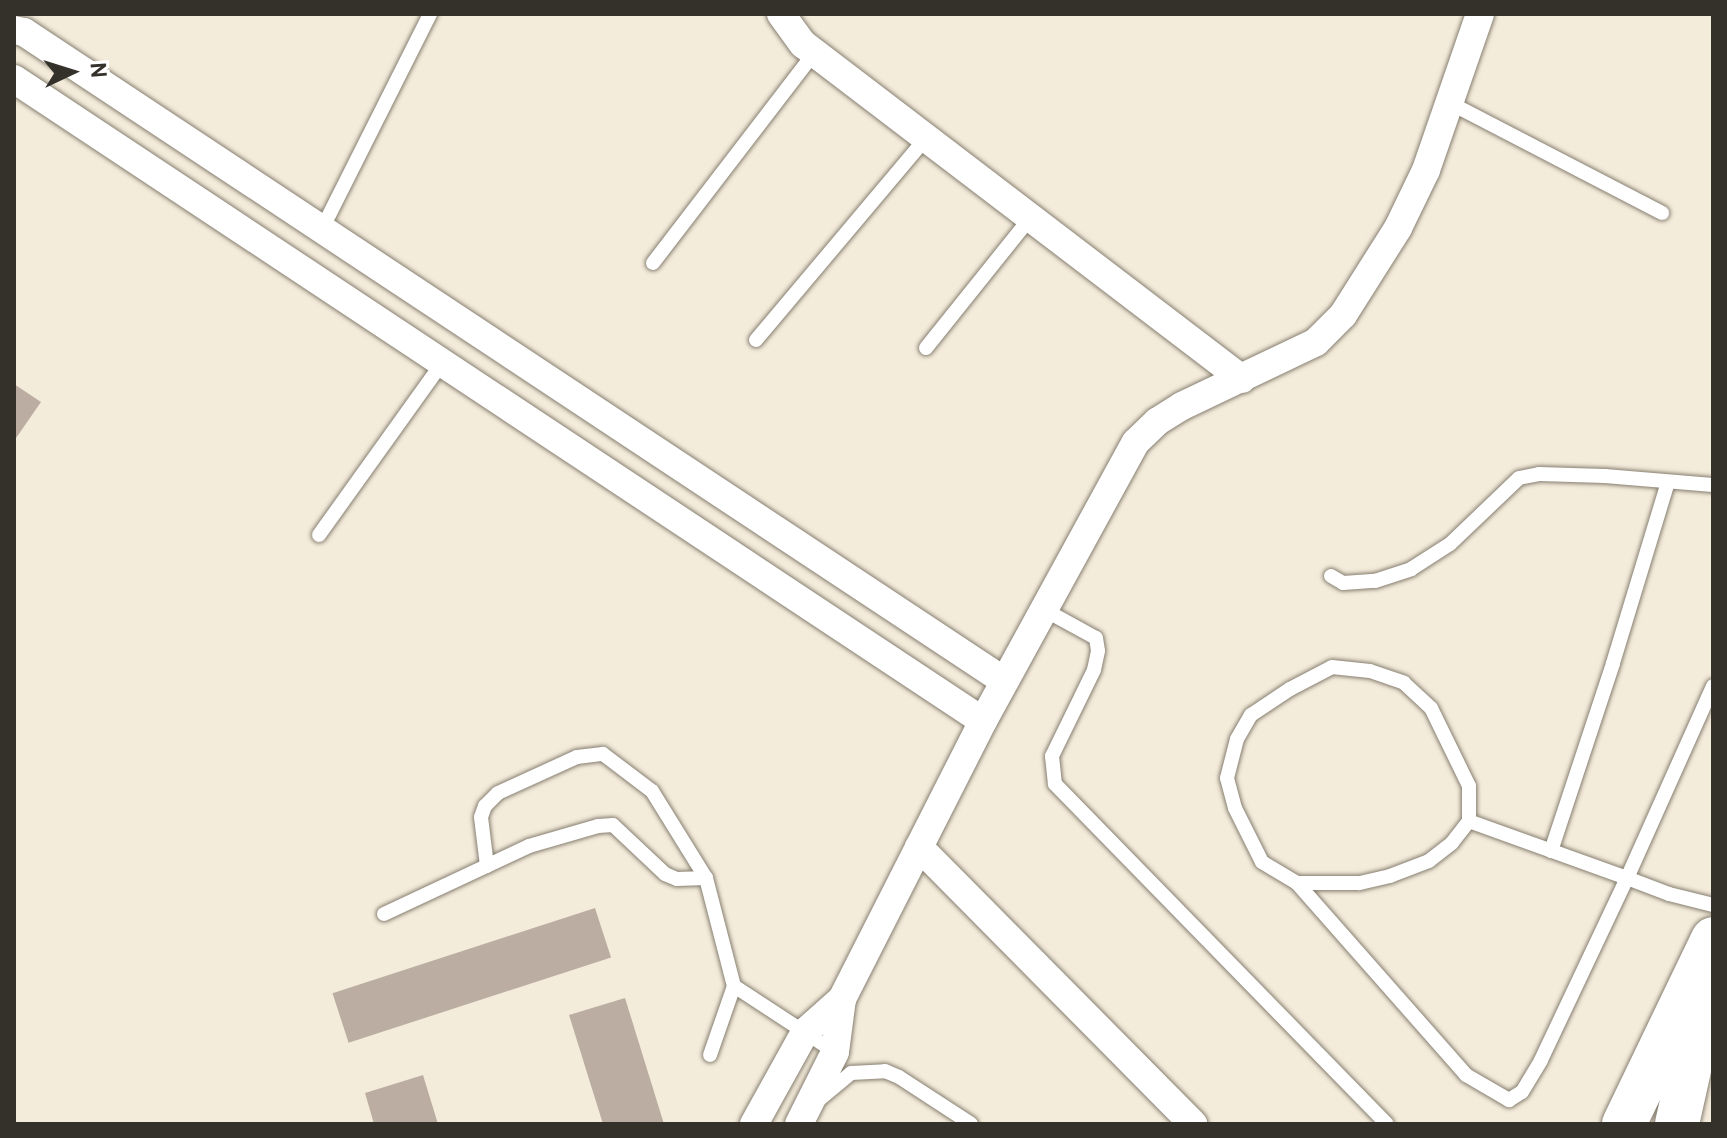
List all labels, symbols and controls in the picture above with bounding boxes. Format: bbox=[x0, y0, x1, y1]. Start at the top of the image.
north arrow bbox=[32, 32, 112, 112]
text: N bbox=[82, 61, 110, 79]

